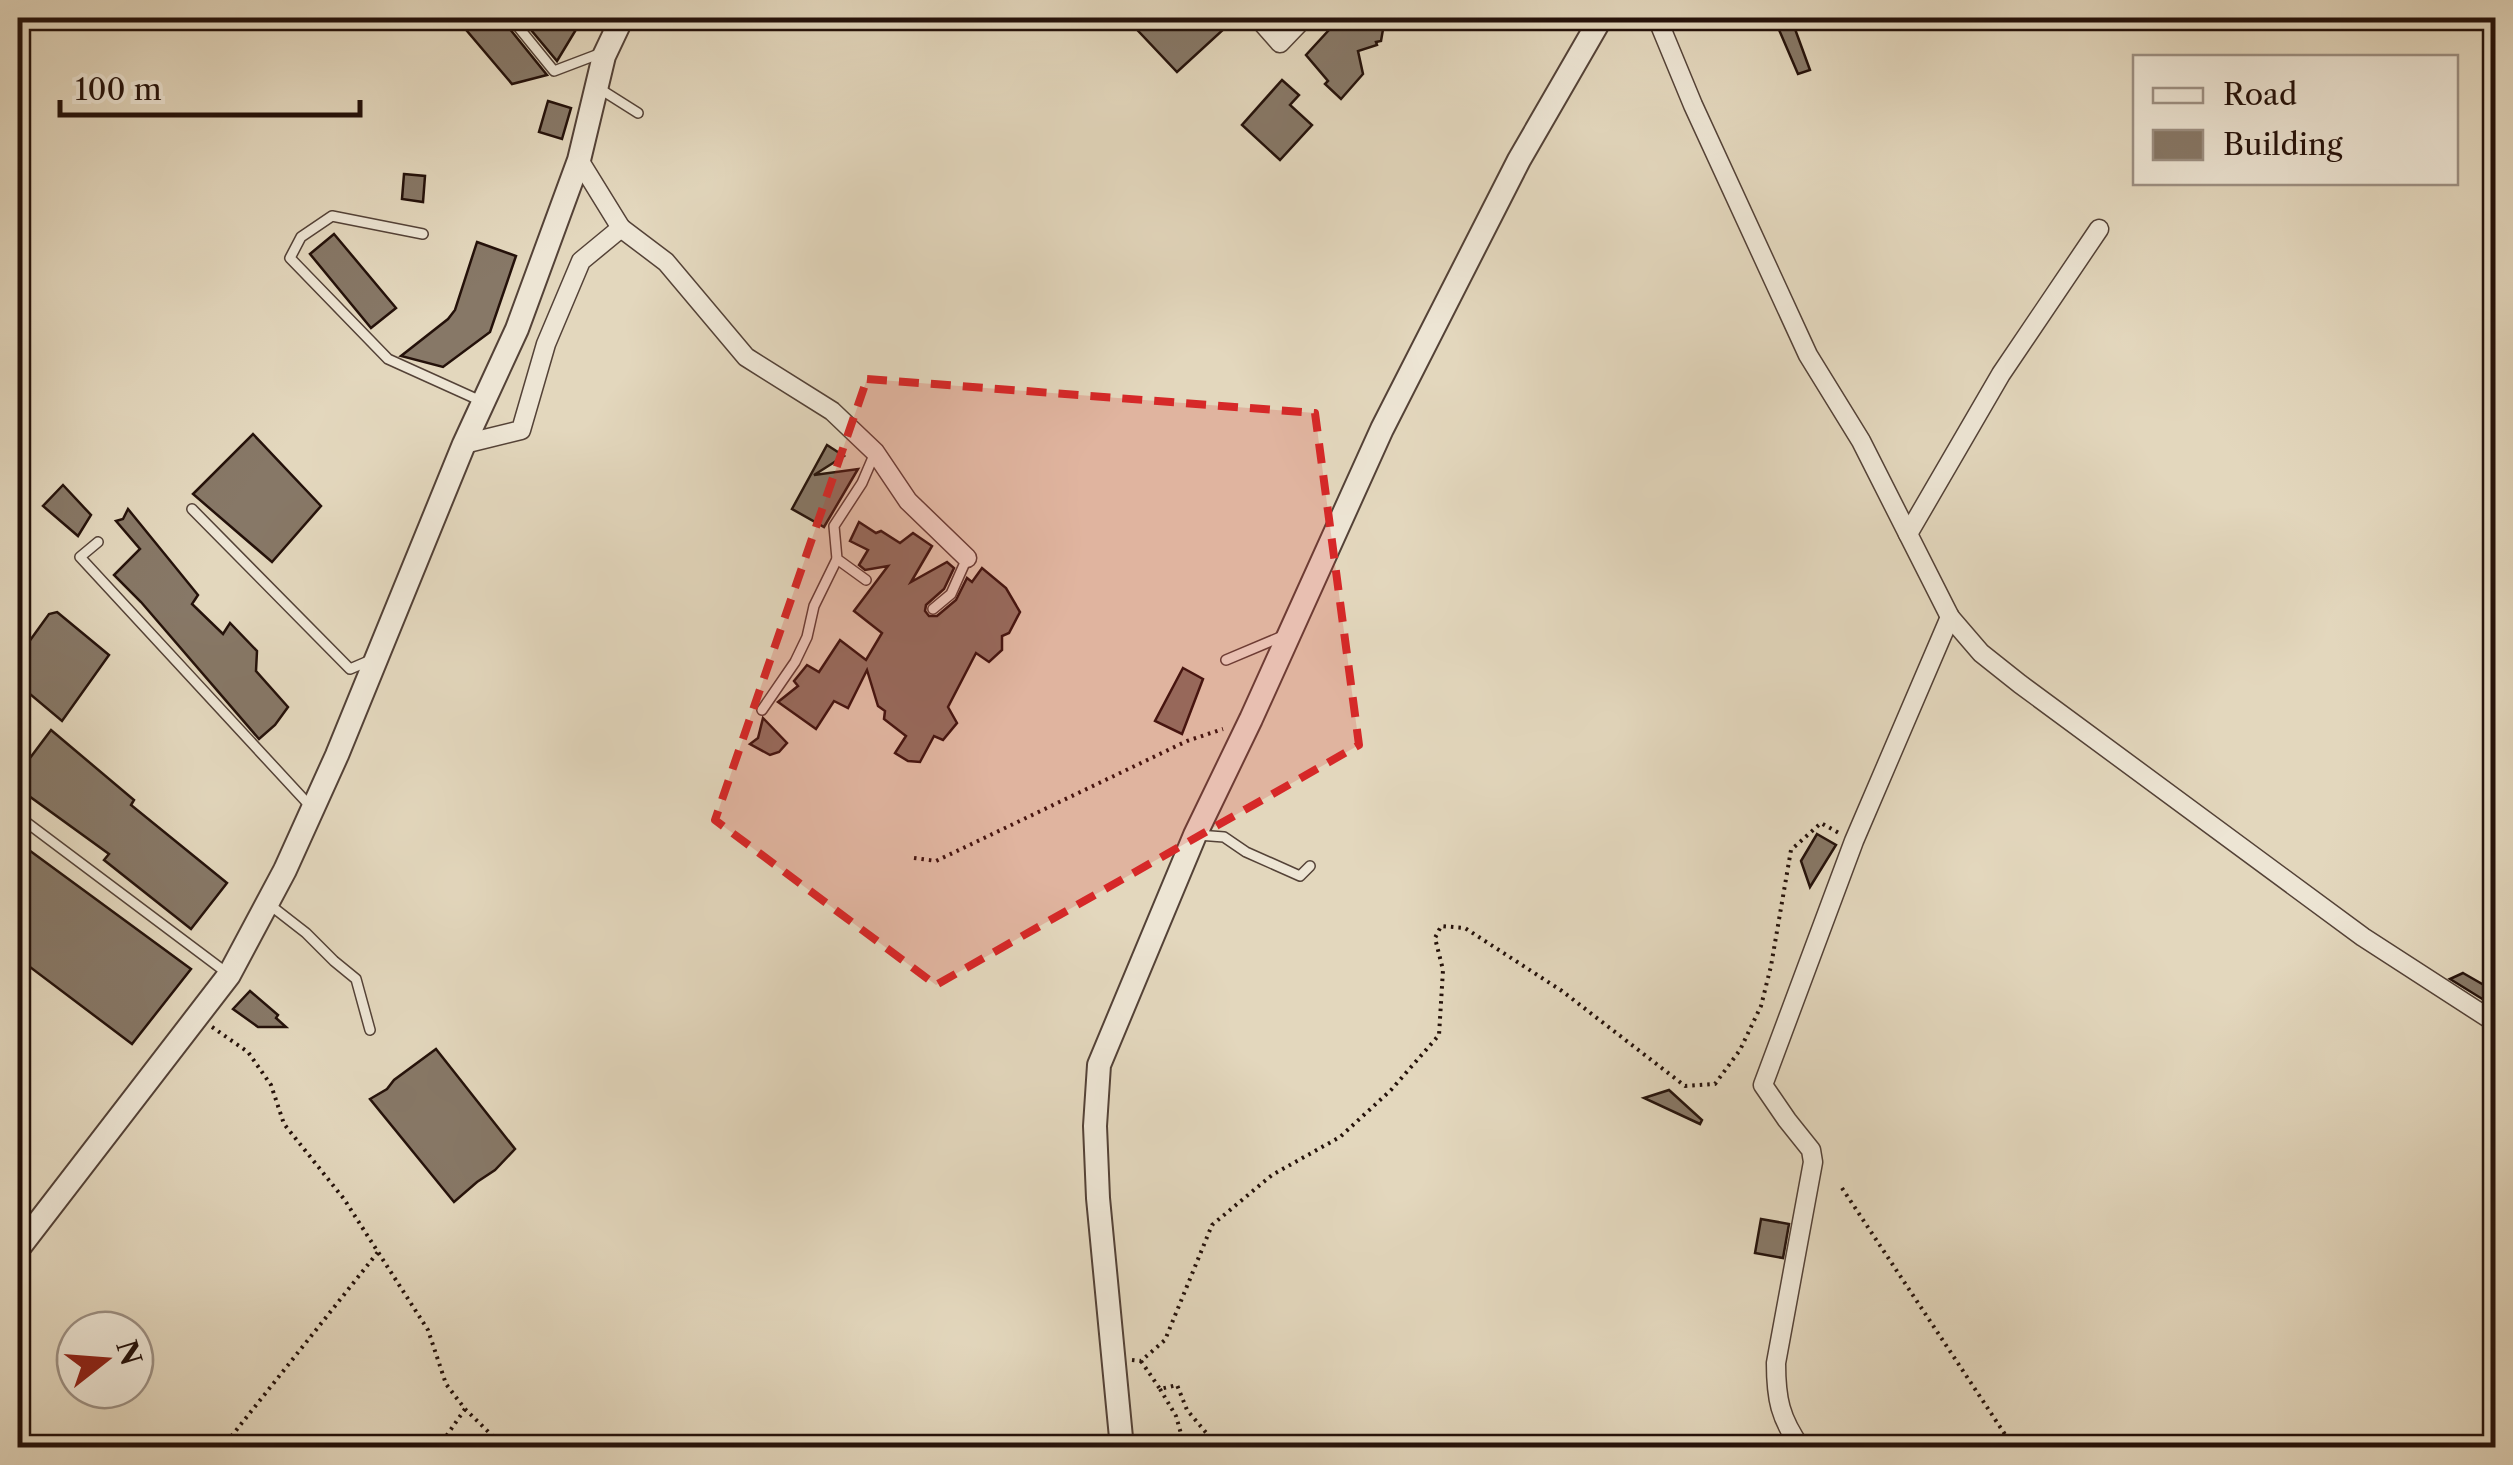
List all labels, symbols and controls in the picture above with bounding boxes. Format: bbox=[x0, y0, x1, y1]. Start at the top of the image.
scale bar bbox=[60, 55, 360, 117]
legend bbox=[2133, 55, 2458, 185]
text: 100 m bbox=[75, 71, 162, 108]
text: Road bbox=[2223, 76, 2297, 113]
text: Building bbox=[2223, 126, 2343, 163]
north arrow bbox=[55, 1310, 155, 1410]
text: N bbox=[109, 1336, 149, 1369]

